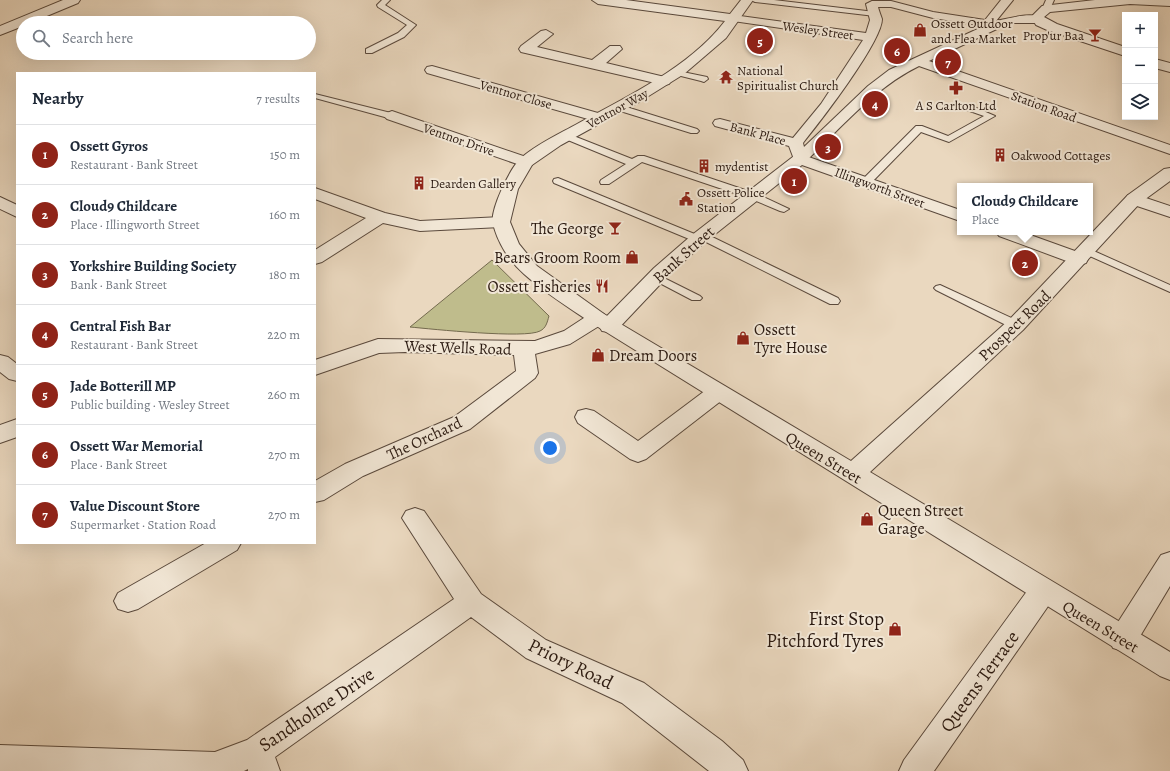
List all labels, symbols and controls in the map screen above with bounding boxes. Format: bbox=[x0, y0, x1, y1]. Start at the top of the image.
map controls bbox=[1122, 12, 1158, 120]
button: + bbox=[1122, 12, 1158, 48]
place label: Ossett Outdoor and Flea Market bbox=[931, 15, 1017, 47]
search box bbox=[16, 16, 316, 60]
street label: Wesley Street bbox=[780, 17, 855, 44]
shop icon: Ossett Outdoor and Flea Market bbox=[912, 22, 928, 38]
pin: 5 bbox=[747, 26, 773, 56]
icon: search bbox=[30, 27, 52, 49]
place label: Prop'ur Baa bbox=[1023, 27, 1084, 44]
bar icon: Prop'ur Baa bbox=[1087, 27, 1103, 43]
text: Search here bbox=[62, 28, 133, 48]
pin: 6 bbox=[884, 36, 910, 66]
pin: 7 bbox=[935, 47, 961, 77]
button: − bbox=[1122, 48, 1158, 84]
place label: National Spiritualist Church bbox=[737, 62, 839, 94]
temple icon: National Spiritualist Church bbox=[718, 69, 734, 85]
street label: Ventnor Close bbox=[477, 76, 554, 113]
pharmacy icon: A S Carlton Ltd bbox=[948, 80, 964, 96]
street label: Ventnor Way bbox=[582, 84, 651, 133]
button: layers bbox=[1122, 84, 1158, 120]
text: Nearby bbox=[32, 87, 83, 110]
street label: Station Road bbox=[1009, 87, 1079, 126]
pin: 4 bbox=[862, 89, 888, 119]
text: 7 results bbox=[256, 90, 300, 107]
place label: A S Carlton Ltd bbox=[915, 97, 996, 114]
street label: Bank Place bbox=[728, 118, 788, 149]
street label: Ventnor Drive bbox=[420, 119, 497, 160]
pin: 3 bbox=[815, 132, 841, 162]
text: Ossett Gyros bbox=[70, 136, 148, 156]
text: 1 bbox=[43, 146, 47, 163]
text: 150 m bbox=[270, 146, 300, 163]
building icon: Oakwood Cottages bbox=[992, 147, 1008, 163]
place label: Oakwood Cottages bbox=[1011, 147, 1111, 164]
text: Restaurant · Bank Street bbox=[70, 156, 198, 173]
building icon: mydentist bbox=[696, 158, 712, 174]
place label: mydentist bbox=[715, 158, 769, 175]
street label: Illingworth Street bbox=[833, 163, 928, 212]
pin: 1 bbox=[781, 166, 807, 196]
building icon: Dearden Gallery bbox=[411, 175, 427, 191]
place label: Dearden Gallery bbox=[430, 175, 516, 192]
popup bbox=[957, 183, 1093, 235]
place label: Ossett Police Station bbox=[697, 184, 765, 216]
public building icon: Ossett Police Station bbox=[678, 191, 694, 207]
text: Cloud9 Childcare bbox=[971, 191, 1079, 211]
text: Cloud9 Childcare bbox=[70, 196, 177, 216]
text: 2 bbox=[42, 206, 48, 223]
text: 160 m bbox=[269, 206, 300, 223]
text: Place bbox=[971, 211, 999, 228]
text: Place · Illingworth Street bbox=[70, 216, 200, 233]
place label: The George bbox=[531, 218, 604, 240]
bar icon: The George bbox=[607, 220, 623, 236]
street label: Bank Street bbox=[648, 221, 719, 288]
place label: Bears Groom Room bbox=[494, 247, 621, 269]
pin: 2 bbox=[1012, 248, 1038, 278]
shop icon: Bears Groom Room bbox=[624, 249, 640, 265]
text: Yorkshire Building Society bbox=[70, 256, 236, 276]
text: 3 bbox=[42, 266, 48, 283]
text: 180 m bbox=[269, 266, 300, 283]
text: Bank · Bank Street bbox=[70, 276, 167, 293]
place label: Ossett Fisheries bbox=[487, 276, 591, 298]
restaurant icon: Ossett Fisheries bbox=[594, 278, 610, 294]
street label: Prospect Road bbox=[974, 285, 1056, 366]
text: Central Fish Bar bbox=[70, 316, 171, 336]
place label: Ossett Tyre House bbox=[754, 319, 827, 359]
text: 4 bbox=[42, 326, 48, 343]
text: 220 m bbox=[267, 326, 300, 343]
shop icon: Ossett Tyre House bbox=[735, 330, 751, 346]
street label: West Wells Road bbox=[403, 335, 512, 361]
text: Restaurant · Bank Street bbox=[70, 336, 198, 353]
place label: Dream Doors bbox=[609, 345, 697, 367]
shop icon: Dream Doors bbox=[590, 347, 606, 363]
text: Jade Botterill MP bbox=[70, 376, 176, 396]
text: 5 bbox=[42, 386, 48, 403]
text: 260 m bbox=[267, 386, 300, 403]
text: Public building · Wesley Street bbox=[70, 396, 230, 413]
street label: The Orchard bbox=[383, 412, 466, 466]
street label: Queen Street bbox=[781, 426, 866, 489]
text: Ossett War Memorial bbox=[70, 436, 203, 456]
your location bbox=[540, 438, 560, 458]
text: 6 bbox=[42, 446, 48, 463]
text: 270 m bbox=[268, 446, 300, 463]
text: Place · Bank Street bbox=[70, 456, 167, 473]
text: Value Discount Store bbox=[70, 496, 200, 516]
place label: Queen Street Garage bbox=[878, 500, 963, 540]
text: 7 bbox=[42, 506, 48, 523]
text: 270 m bbox=[268, 506, 300, 523]
shop icon: Queen Street Garage bbox=[859, 511, 875, 527]
text: Supermarket · Station Road bbox=[70, 516, 216, 533]
street label: Queen Street bbox=[1058, 595, 1143, 658]
place label: First Stop Pitchford Tyres bbox=[766, 606, 884, 654]
shop icon: First Stop Pitchford Tyres bbox=[887, 621, 903, 637]
street label: Queens Terrace bbox=[934, 626, 1025, 738]
street label: Priory Road bbox=[524, 632, 618, 696]
street label: Sandholme Drive bbox=[254, 662, 379, 758]

